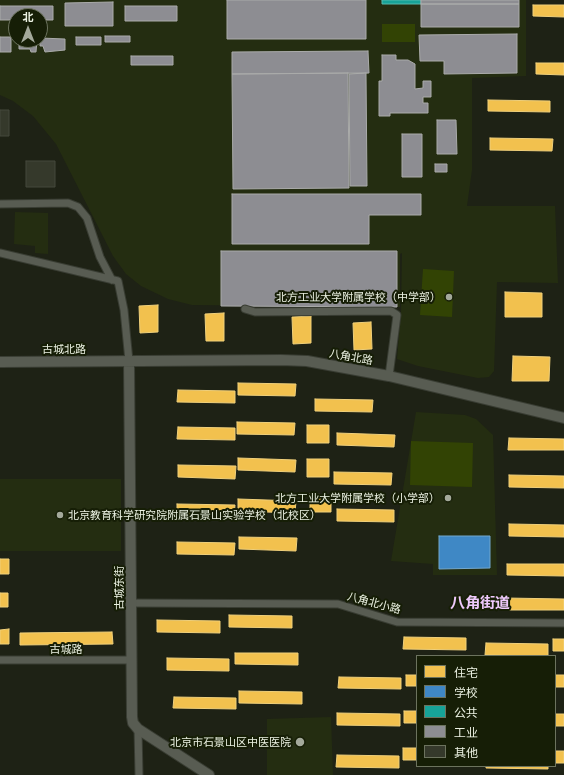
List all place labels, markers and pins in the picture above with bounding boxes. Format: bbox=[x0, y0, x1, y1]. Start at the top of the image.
place label: 北方工业大学附属学校（中学部） bbox=[276, 290, 441, 304]
marker: 北方工业大学附属学校（中学部） bbox=[444, 292, 454, 302]
place label: 北方工业大学附属学校（小学部） bbox=[275, 491, 440, 505]
marker: 北方工业大学附属学校（小学部） bbox=[443, 493, 453, 503]
place label: 北京教育科学研究院附属石景山实验学校（北校区） bbox=[68, 508, 321, 522]
marker: 北京教育科学研究院附属石景山实验学校（北校区） bbox=[55, 510, 65, 520]
place label: 北京市石景山区中医医院 bbox=[170, 735, 291, 749]
marker: 北京市石景山区中医医院 bbox=[294, 736, 306, 748]

